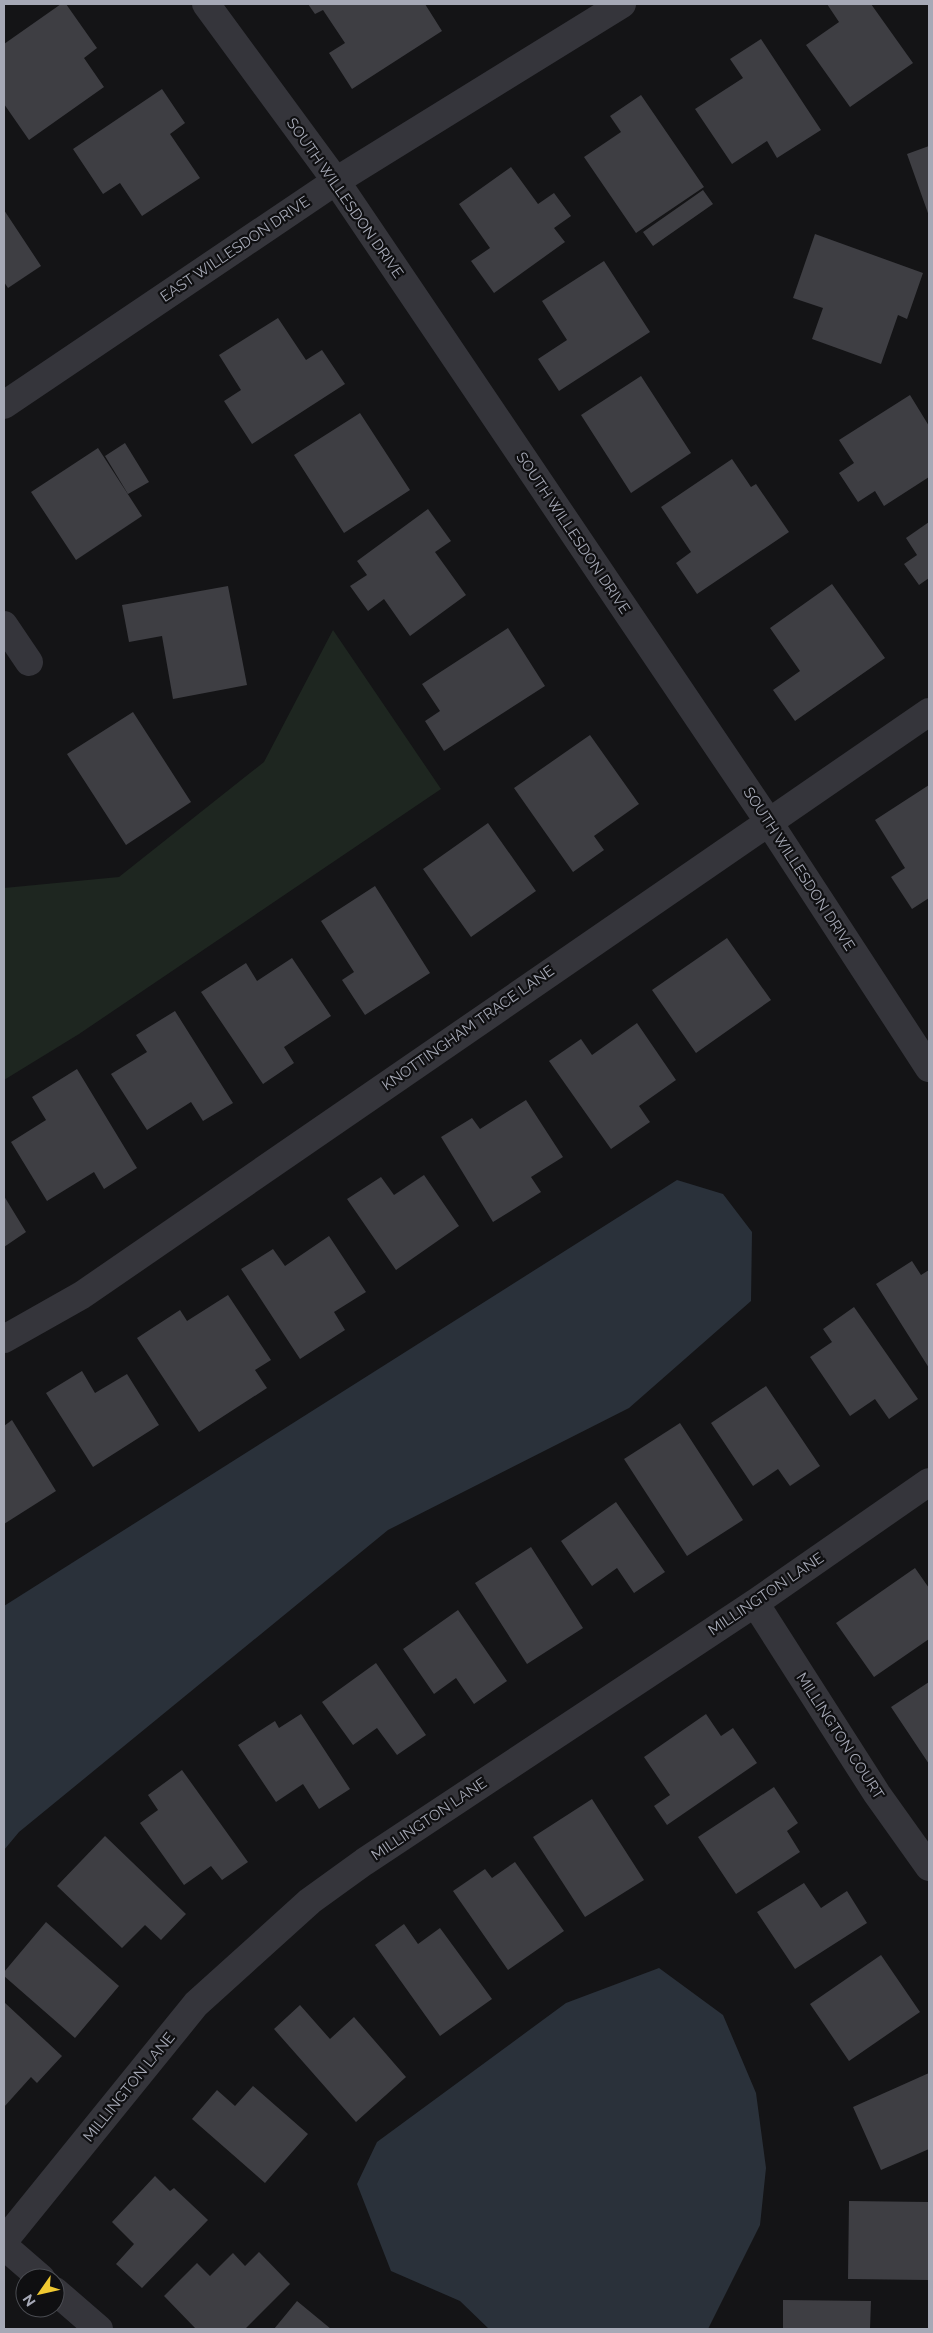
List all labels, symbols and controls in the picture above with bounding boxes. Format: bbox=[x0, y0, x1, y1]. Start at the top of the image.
street label: SOUTH WILLESDON DRIVE bbox=[283, 115, 407, 281]
street label: EAST WILLESDON DRIVE bbox=[157, 192, 313, 306]
street label: SOUTH WILLESDON DRIVE bbox=[512, 449, 634, 617]
street label: SOUTH WILLESDON DRIVE bbox=[739, 784, 859, 954]
street label: KNOTTINGHAM TRACE LANE bbox=[379, 962, 557, 1094]
street label: MILLINGTON LANE bbox=[705, 1549, 827, 1639]
street label: MILLINGTON COURT bbox=[792, 1669, 888, 1803]
street label: MILLINGTON LANE bbox=[368, 1774, 490, 1864]
street label: MILLINGTON LANE bbox=[79, 2029, 179, 2145]
north arrow bbox=[15, 2268, 65, 2318]
text: N bbox=[20, 2291, 39, 2309]

